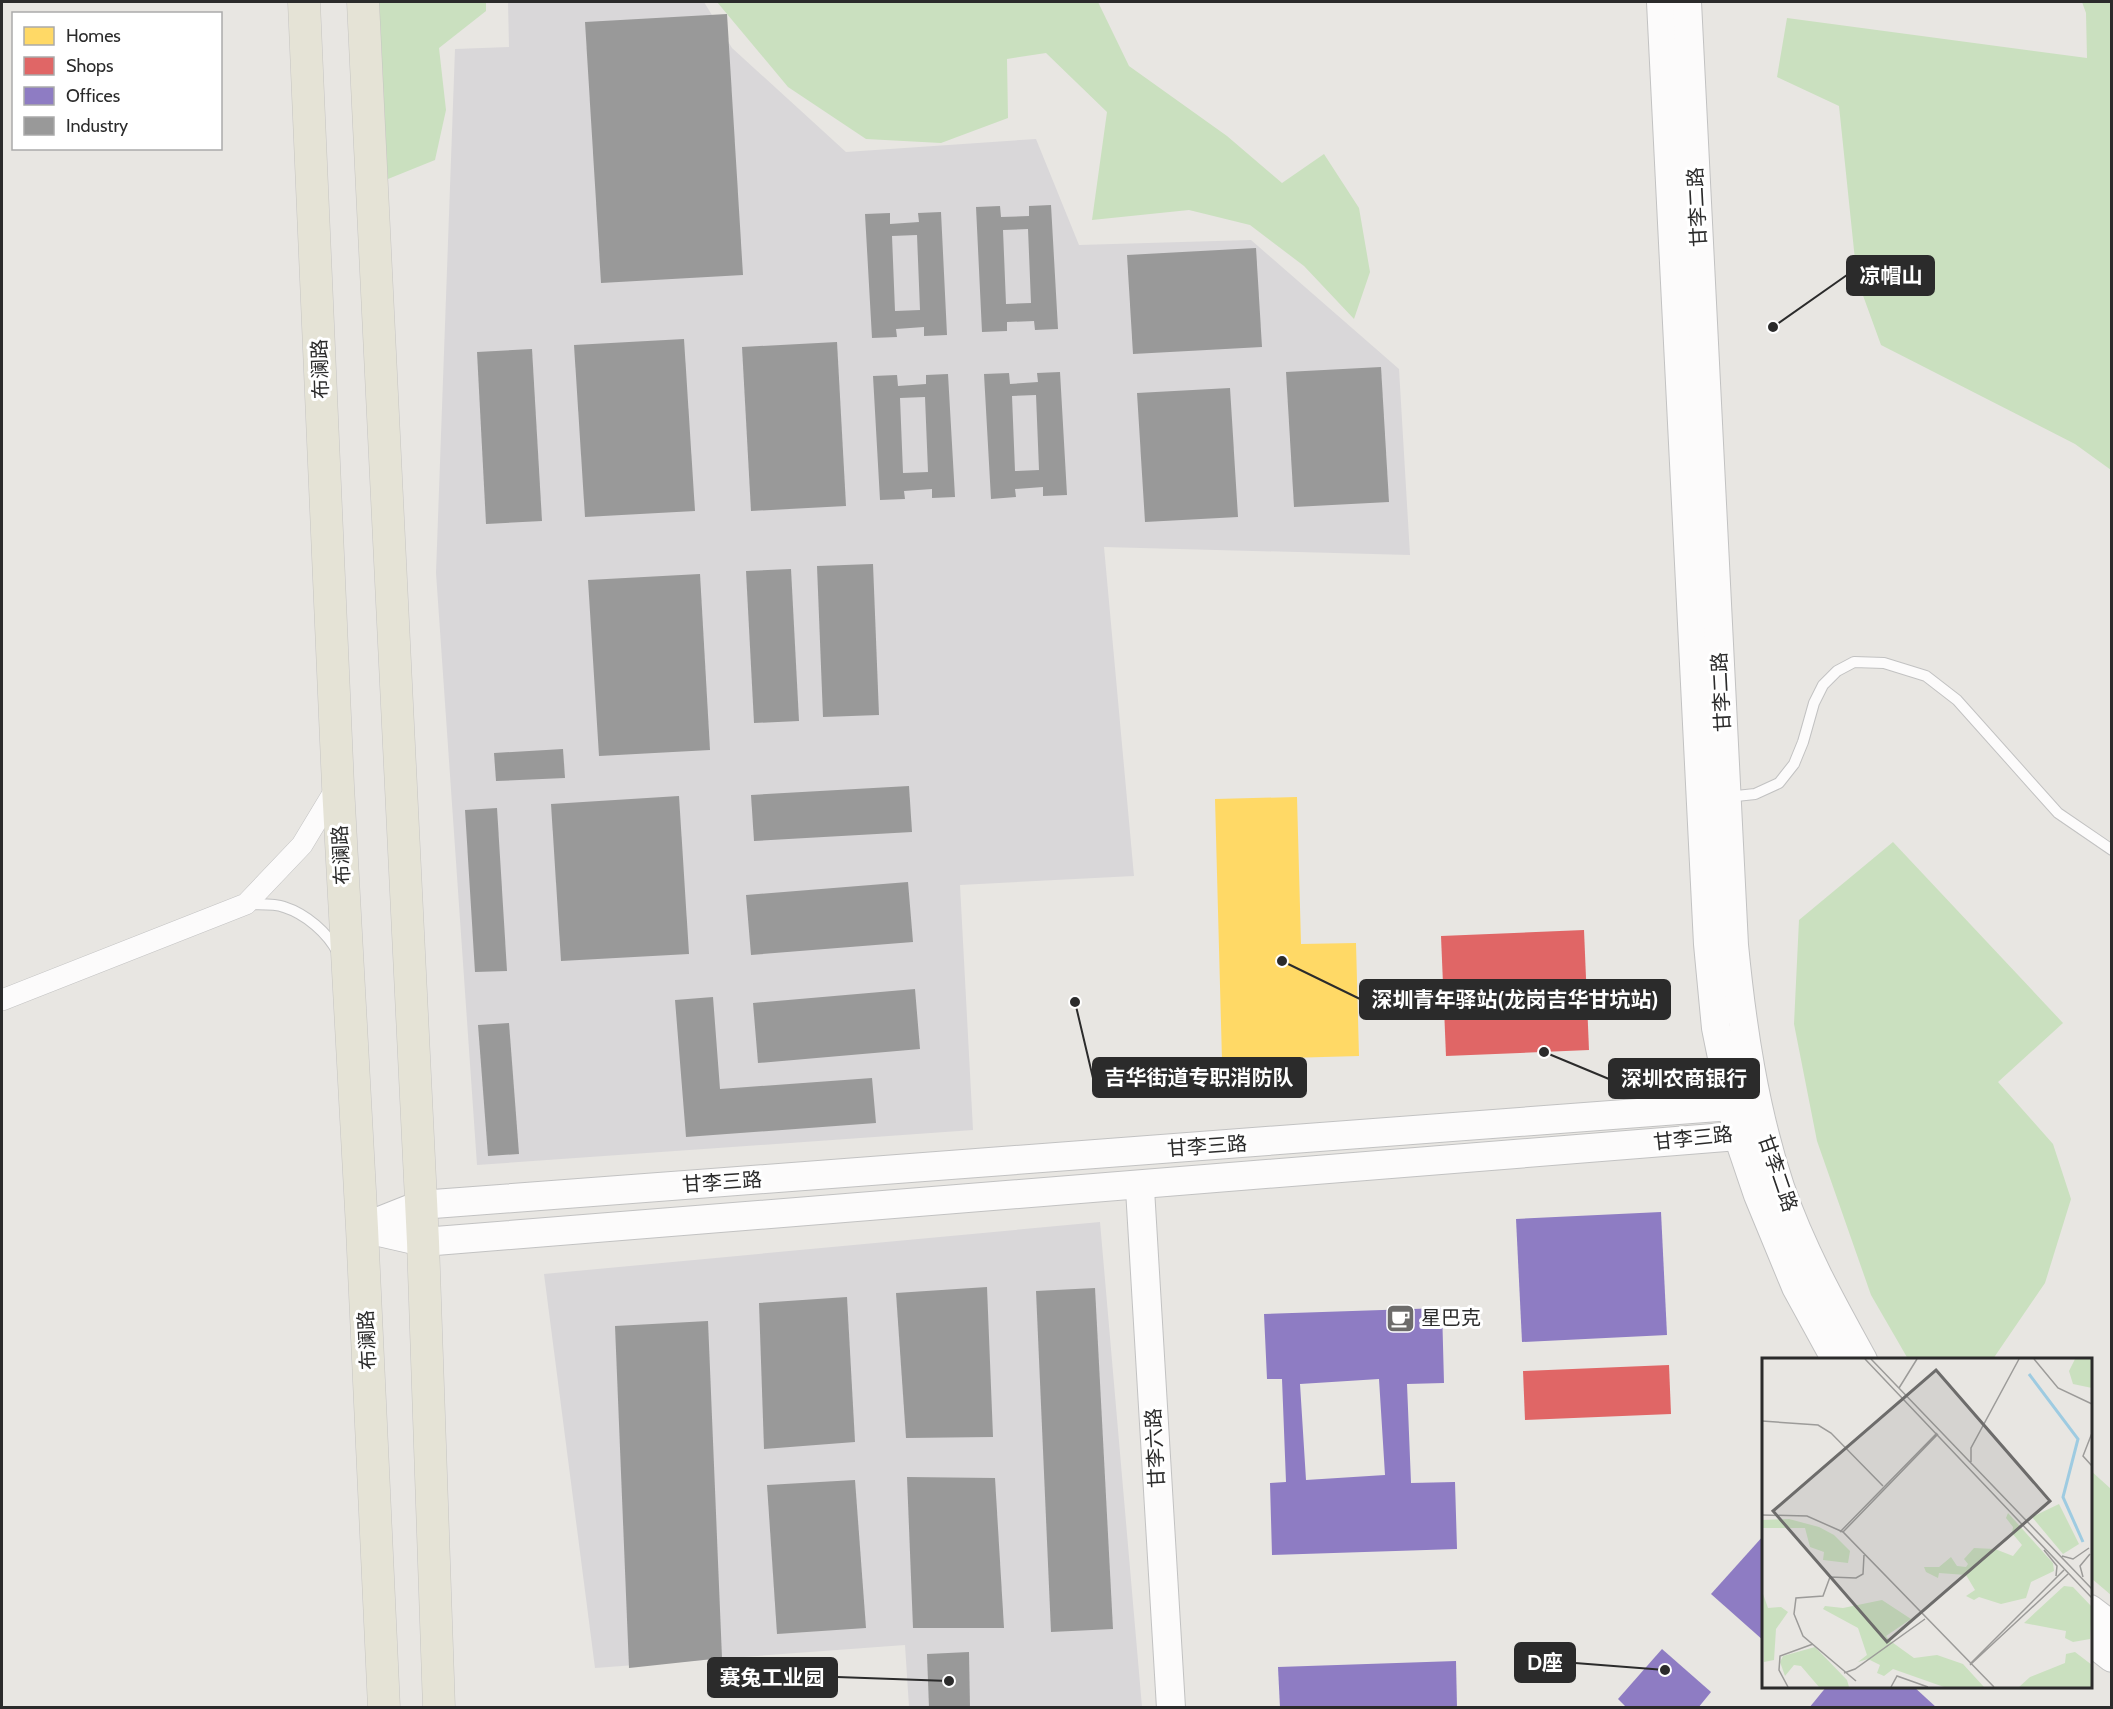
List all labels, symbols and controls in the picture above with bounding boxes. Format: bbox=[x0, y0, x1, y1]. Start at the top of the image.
legend bbox=[12, 12, 222, 150]
text: Homes bbox=[66, 25, 121, 47]
text: Shops bbox=[66, 55, 114, 77]
text: Offices bbox=[66, 85, 120, 107]
text: Industry bbox=[66, 115, 128, 137]
street label: 甘李二路 bbox=[1683, 166, 1711, 248]
callout: 凉帽山 bbox=[1847, 256, 1934, 295]
text: 凉帽山 bbox=[1860, 263, 1923, 288]
street label: 布澜路 bbox=[307, 339, 333, 399]
street label: 甘李二路 bbox=[1707, 651, 1735, 733]
street label: 布澜路 bbox=[327, 824, 355, 886]
callout: 深圳青年驿站(龙岗吉华甘坑站) bbox=[1360, 980, 1670, 1019]
text: 深圳青年驿站(龙岗吉华甘坑站) bbox=[1372, 987, 1658, 1012]
callout: 吉华街道专职消防队 bbox=[1093, 1058, 1306, 1097]
callout: 深圳农商银行 bbox=[1609, 1059, 1759, 1098]
text: 吉华街道专职消防队 bbox=[1105, 1065, 1294, 1090]
text: 深圳农商银行 bbox=[1621, 1066, 1747, 1091]
street label: 甘李三路 bbox=[1652, 1122, 1734, 1154]
street label: 甘李三路 bbox=[1166, 1131, 1248, 1161]
street label: 甘李二路 bbox=[1754, 1131, 1802, 1215]
street label: 甘李三路 bbox=[681, 1167, 763, 1197]
cafe icon: 星巴克 bbox=[1384, 1302, 1416, 1334]
place label: 星巴克 bbox=[1421, 1306, 1481, 1330]
street label: 布澜路 bbox=[353, 1309, 381, 1371]
inset map bbox=[1762, 1358, 2092, 1688]
street label: 甘李六路 bbox=[1141, 1407, 1169, 1489]
callout: D座 bbox=[1515, 1643, 1575, 1682]
text: D座 bbox=[1527, 1650, 1563, 1675]
callout: 赛兔工业园 bbox=[708, 1658, 837, 1697]
text: 赛兔工业园 bbox=[720, 1665, 825, 1690]

